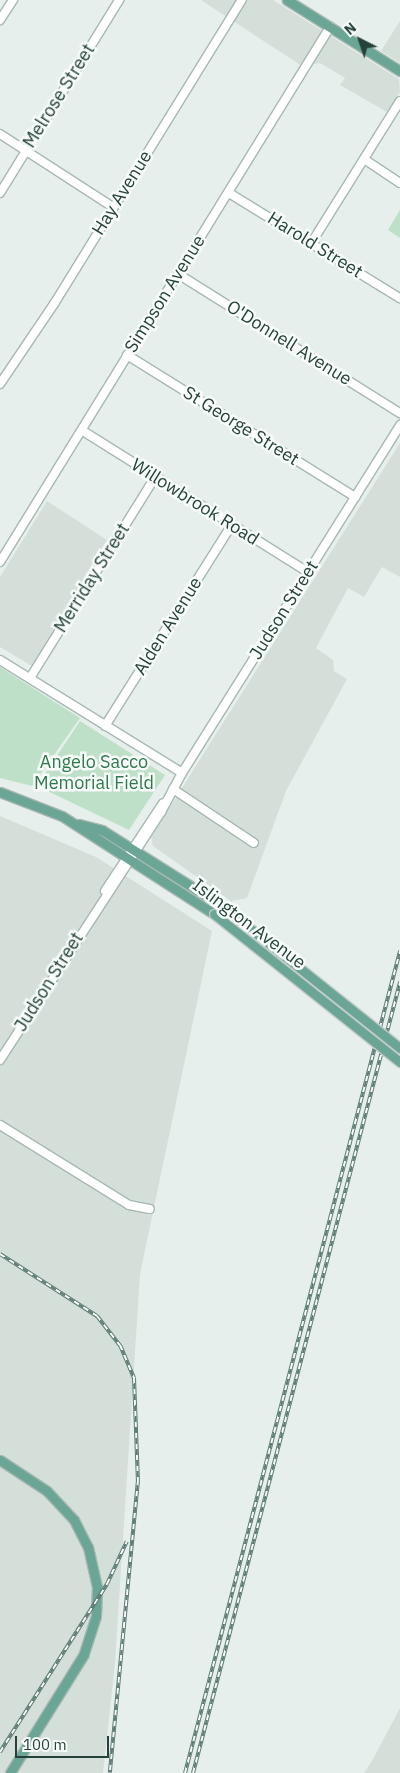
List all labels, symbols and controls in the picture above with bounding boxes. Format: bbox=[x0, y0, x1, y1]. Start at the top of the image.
north arrow bbox=[335, 15, 385, 65]
text: N bbox=[340, 19, 360, 39]
street label: Melrose Street bbox=[19, 40, 99, 152]
street label: Hay Avenue bbox=[88, 147, 156, 239]
street label: Harold Street bbox=[264, 207, 366, 283]
street label: Simpson Avenue bbox=[120, 231, 210, 357]
street label: O'Donnell Avenue bbox=[222, 296, 356, 390]
street label: St George Street bbox=[179, 382, 303, 470]
street label: Willowbrook Road bbox=[127, 454, 263, 550]
street label: Merriday Street bbox=[50, 519, 134, 637]
street label: Judson Street bbox=[245, 557, 323, 663]
street label: Alden Avenue bbox=[129, 573, 207, 679]
park label: Angelo Sacco Memorial Field bbox=[34, 752, 154, 794]
street label: Islington Avenue bbox=[188, 874, 310, 974]
street label: Judson Street bbox=[10, 929, 88, 1035]
scale bar bbox=[18, 1726, 111, 1758]
text: 100 m bbox=[23, 1735, 67, 1754]

